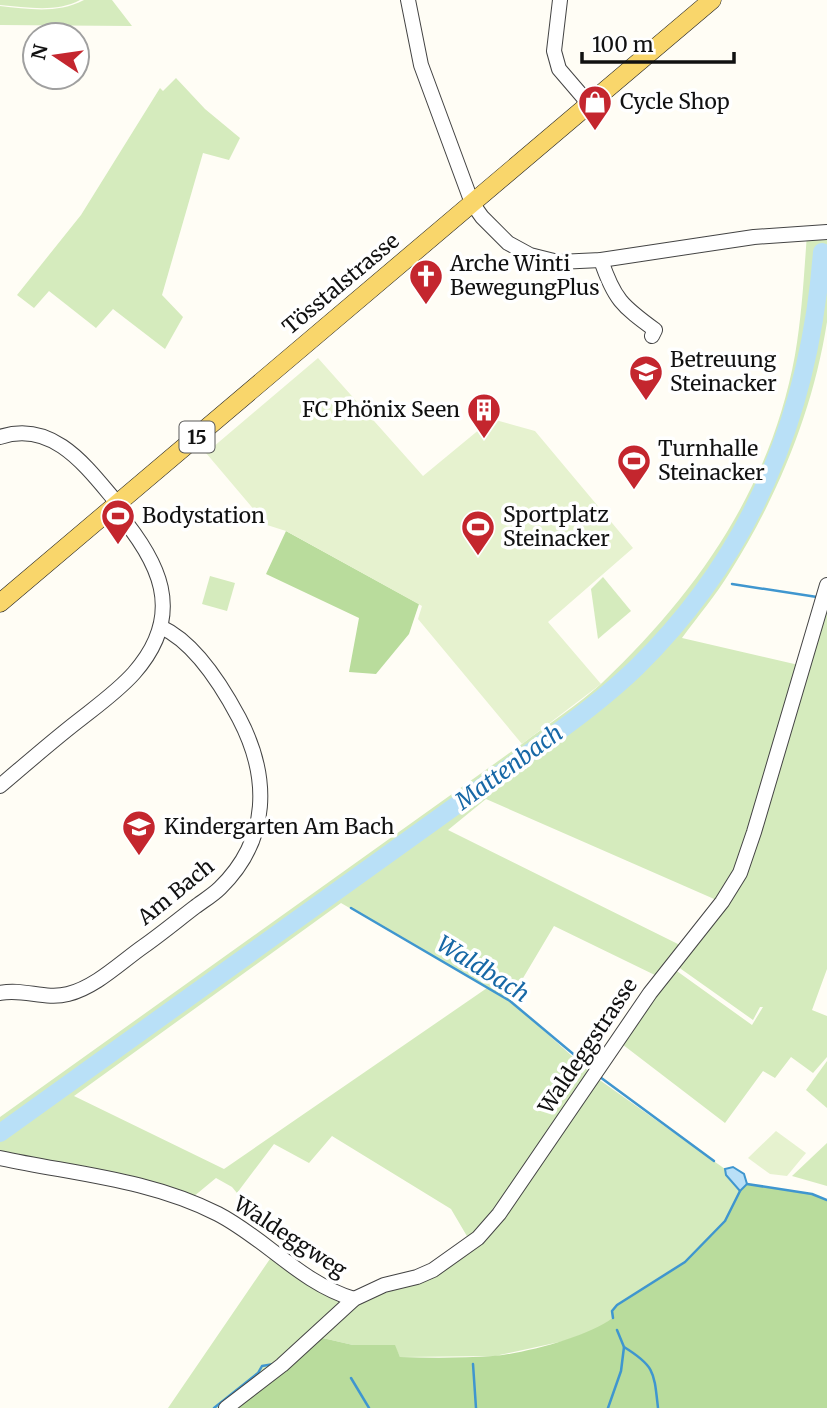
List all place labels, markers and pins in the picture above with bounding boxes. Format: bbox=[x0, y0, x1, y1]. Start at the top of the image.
shop icon: Cycle Shop bbox=[576, 83, 614, 132]
place label: Cycle Shop bbox=[620, 88, 730, 115]
place label: Arche Winti BewegungPlus bbox=[449, 250, 600, 301]
church icon: Arche Winti BewegungPlus bbox=[407, 257, 445, 306]
place label: Betreuung Steinacker bbox=[670, 346, 777, 397]
school or university icon: Betreuung Steinacker bbox=[627, 353, 665, 402]
building icon: FC Phönix Seen bbox=[465, 391, 503, 440]
place label: FC Phönix Seen bbox=[302, 396, 460, 423]
place label: Turnhalle Steinacker bbox=[658, 435, 765, 486]
sports icon: Turnhalle Steinacker bbox=[615, 442, 653, 491]
sports icon: Bodystation bbox=[99, 497, 137, 546]
place label: Sportplatz Steinacker bbox=[503, 501, 610, 552]
place label: Bodystation bbox=[142, 502, 265, 529]
sports icon: Sportplatz Steinacker bbox=[459, 508, 497, 557]
school or university icon: Kindergarten Am Bach bbox=[120, 808, 158, 857]
place label: Kindergarten Am Bach bbox=[164, 813, 395, 840]

